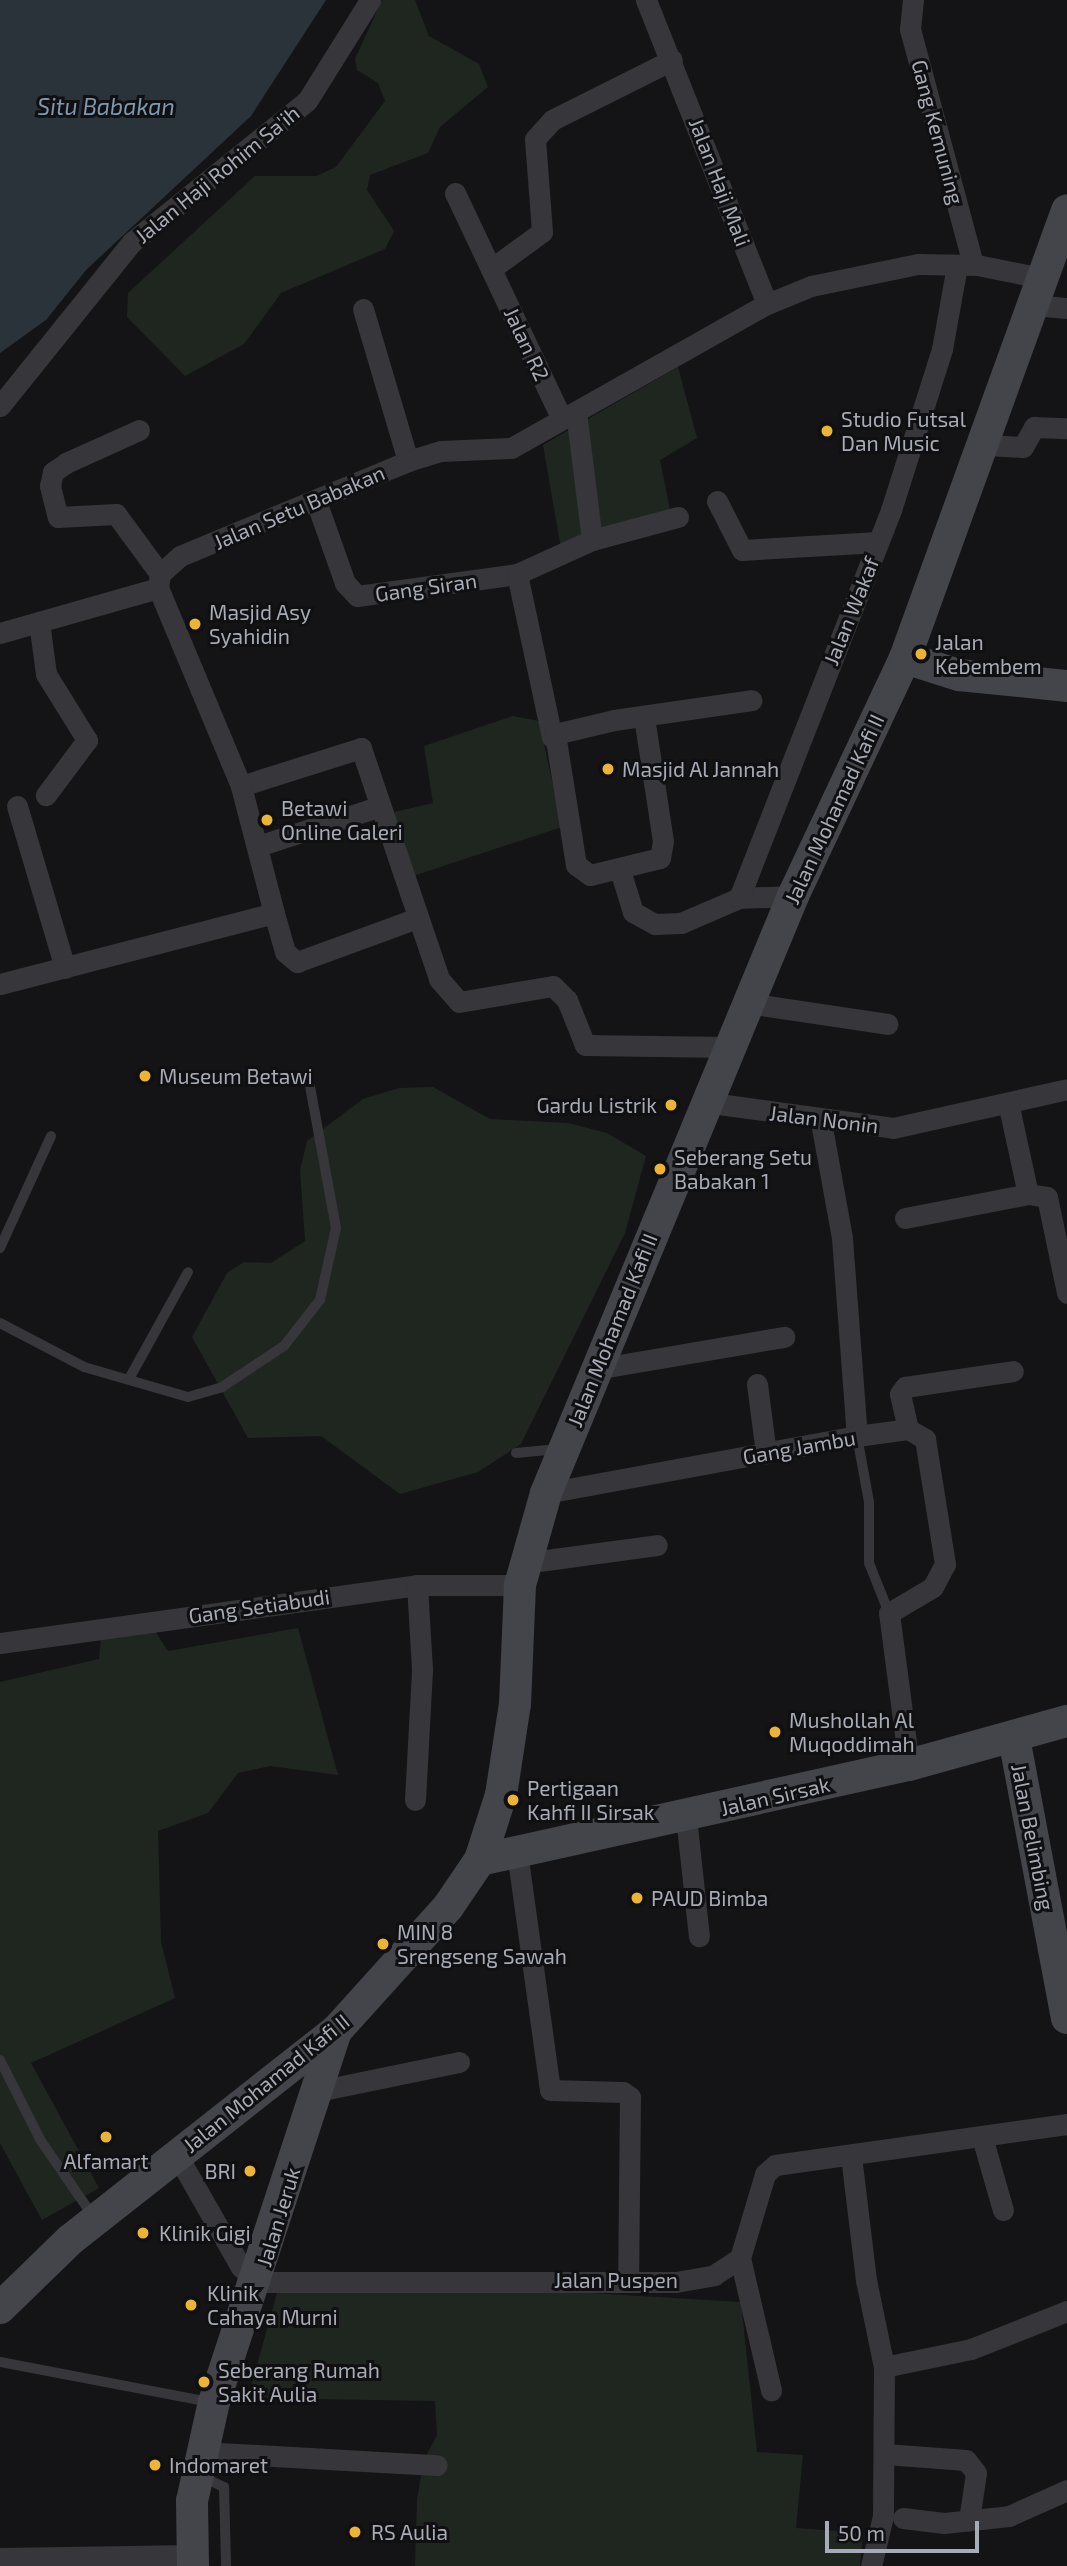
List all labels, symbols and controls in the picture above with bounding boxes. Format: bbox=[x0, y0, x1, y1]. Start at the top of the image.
street label: Gang Kemuning bbox=[907, 57, 969, 207]
water label: Situ Babakan bbox=[37, 92, 175, 120]
street label: Jalan Haji Rohim Sa'ih bbox=[130, 100, 304, 248]
street label: Jalan Haji Mali bbox=[684, 114, 756, 250]
street label: Jalan R2 bbox=[499, 303, 555, 385]
place label: Studio Futsal Dan Music bbox=[841, 406, 966, 456]
marker: Studio Futsal Dan Music bbox=[819, 423, 835, 439]
street label: Jalan Setu Babakan bbox=[210, 460, 388, 554]
street label: Jalan Wakaf bbox=[818, 553, 884, 669]
street label: Gang Siran bbox=[374, 567, 478, 607]
place label: Masjid Asy Syahidin bbox=[209, 599, 312, 649]
marker: Masjid Asy Syahidin bbox=[187, 616, 203, 632]
place label: Jalan Kebembem bbox=[935, 629, 1042, 679]
marker: Jalan Kebembem bbox=[913, 646, 929, 662]
street label: Jalan Mohamad Kafi II bbox=[779, 710, 889, 908]
place label: Masjid Al Jannah bbox=[622, 756, 781, 782]
marker: Masjid Al Jannah bbox=[600, 761, 616, 777]
place label: Betawi Online Galeri bbox=[281, 795, 403, 845]
marker: Betawi Online Galeri bbox=[259, 812, 275, 828]
place label: Museum Betawi bbox=[159, 1063, 313, 1089]
marker: Museum Betawi bbox=[137, 1068, 153, 1084]
place label: Gardu Listrik bbox=[536, 1092, 657, 1118]
marker: Gardu Listrik bbox=[663, 1097, 679, 1113]
street label: Jalan Nonin bbox=[768, 1100, 880, 1138]
place label: Seberang Setu Babakan 1 bbox=[674, 1144, 812, 1194]
marker: Seberang Setu Babakan 1 bbox=[652, 1161, 668, 1177]
street label: Jalan Mohamad Kafi II bbox=[562, 1230, 662, 1430]
street label: Gang Jambu bbox=[741, 1425, 857, 1469]
street label: Gang Setiabudi bbox=[187, 1584, 331, 1628]
place label: Mushollah Al Muqoddimah bbox=[789, 1707, 915, 1757]
marker: Mushollah Al Muqoddimah bbox=[767, 1724, 783, 1740]
street label: Jalan Belimbing bbox=[1006, 1762, 1060, 1912]
street label: Jalan Sirsak bbox=[718, 1771, 832, 1821]
place label: Pertigaan Kahfi II Sirsak bbox=[527, 1775, 655, 1825]
marker: Pertigaan Kahfi II Sirsak bbox=[505, 1792, 521, 1808]
place label: PAUD Bimba bbox=[651, 1885, 768, 1911]
marker: PAUD Bimba bbox=[629, 1890, 645, 1906]
place label: MIN 8 Srengseng Sawah bbox=[397, 1919, 567, 1969]
marker: MIN 8 Srengseng Sawah bbox=[375, 1936, 391, 1952]
street label: Jalan Mohamad Kafi II bbox=[178, 2008, 354, 2158]
marker: Alfamart bbox=[98, 2129, 114, 2145]
place label: Alfamart bbox=[63, 2148, 149, 2174]
place label: BRI bbox=[205, 2158, 236, 2184]
marker: BRI bbox=[242, 2163, 258, 2179]
street label: Jalan Jeruk bbox=[251, 2164, 305, 2270]
place label: Klinik Gigi bbox=[159, 2220, 251, 2246]
marker: Klinik Gigi bbox=[133, 2223, 153, 2243]
street label: Jalan Puspen bbox=[554, 2267, 678, 2293]
place label: Klinik Cahaya Murni bbox=[207, 2280, 338, 2330]
marker: Klinik Cahaya Murni bbox=[181, 2295, 201, 2315]
place label: Seberang Rumah Sakit Aulia bbox=[218, 2357, 380, 2407]
marker: Seberang Rumah Sakit Aulia bbox=[196, 2374, 212, 2390]
place label: Indomaret bbox=[169, 2452, 268, 2478]
marker: Indomaret bbox=[147, 2457, 163, 2473]
scale bar bbox=[829, 2506, 983, 2550]
place label: RS Aulia bbox=[371, 2519, 448, 2545]
text: 50 m bbox=[838, 2520, 885, 2545]
marker: RS Aulia bbox=[345, 2522, 365, 2542]

